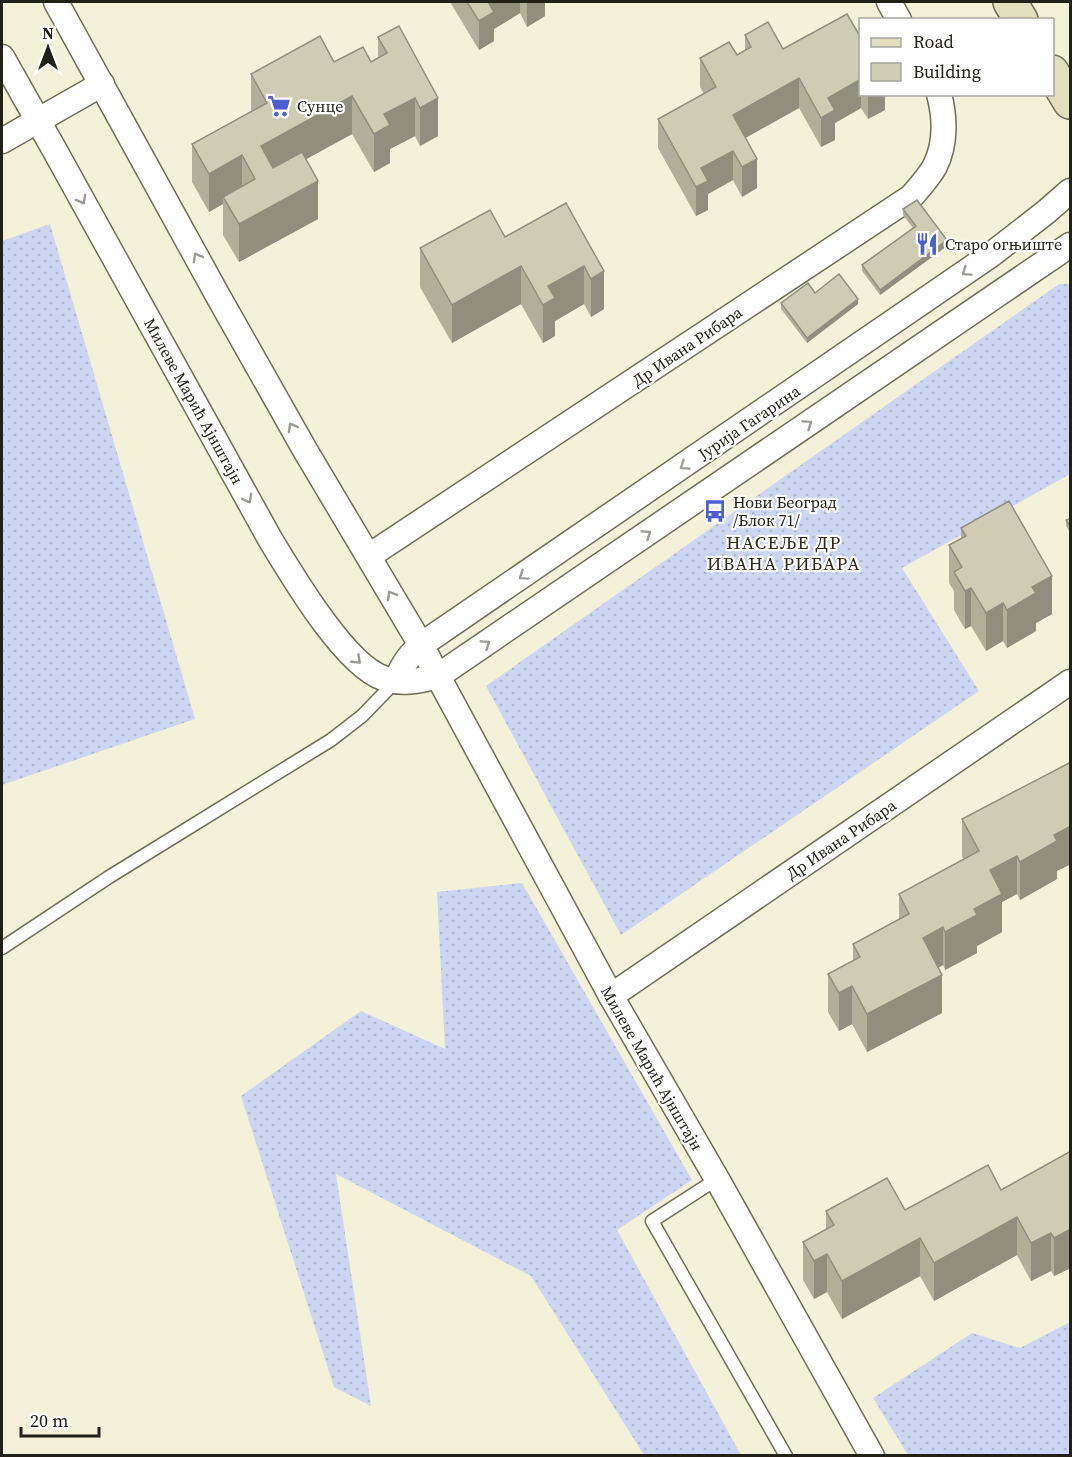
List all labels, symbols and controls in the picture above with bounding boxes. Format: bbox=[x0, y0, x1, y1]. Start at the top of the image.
north arrow bbox=[18, 18, 78, 78]
legend bbox=[859, 18, 1054, 96]
text: N bbox=[42, 22, 54, 44]
text: Road bbox=[913, 29, 954, 54]
text: Building bbox=[913, 59, 981, 84]
supermarket icon: Сунце bbox=[266, 93, 292, 119]
place label: Сунце bbox=[297, 95, 344, 117]
one-way arrow bbox=[75, 194, 87, 204]
restaurant icon: Старо огњиште bbox=[914, 231, 940, 257]
place label: Старо огњиште bbox=[945, 233, 1062, 255]
one-way arrow bbox=[193, 252, 204, 263]
one-way arrow bbox=[962, 265, 972, 277]
street label: Др Ивана Рибара bbox=[628, 300, 747, 391]
street label: Милеве Марић Ајнштајн bbox=[139, 314, 249, 488]
street label: Јурија Гагарина bbox=[693, 379, 805, 465]
one-way arrow bbox=[802, 420, 813, 431]
one-way arrow bbox=[288, 423, 299, 433]
one-way arrow bbox=[680, 459, 691, 470]
place label: Нови Београд /Блок 71/ bbox=[733, 491, 837, 531]
one-way arrow bbox=[241, 493, 252, 504]
bus stop icon: Нови Београд /Блок 71/ bbox=[702, 498, 728, 524]
one-way arrow bbox=[641, 530, 652, 541]
district label: НАСЕЉЕ ДР ИВАНА РИБАРА bbox=[707, 530, 861, 576]
one-way arrow bbox=[518, 568, 529, 579]
one-way arrow bbox=[387, 590, 398, 601]
one-way arrow bbox=[479, 640, 490, 651]
one-way arrow bbox=[351, 653, 361, 664]
street label: Др Ивана Рибара bbox=[782, 793, 901, 884]
street label: Милеве Марић Ајнштајн bbox=[596, 982, 708, 1154]
scale bar bbox=[21, 1400, 99, 1438]
text: 20 m bbox=[30, 1408, 68, 1433]

